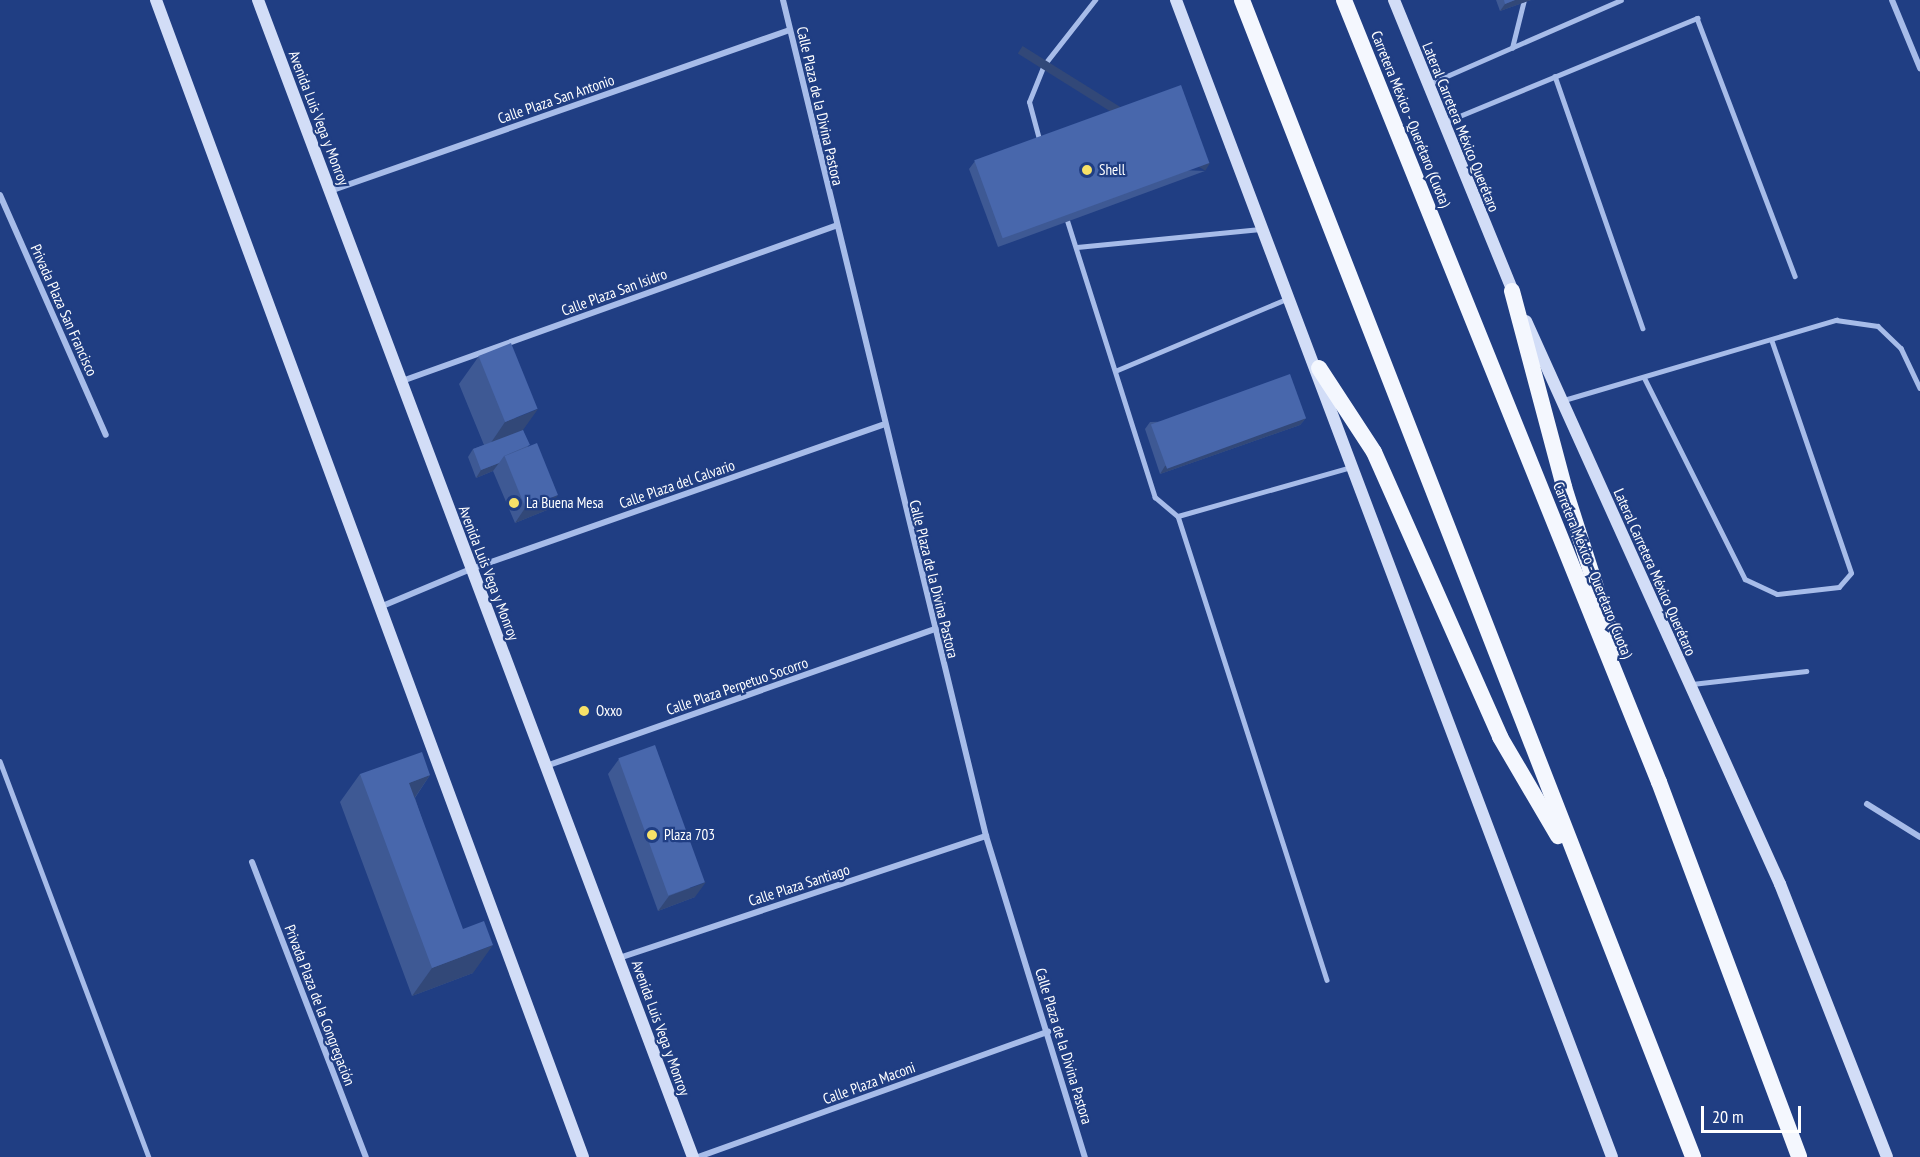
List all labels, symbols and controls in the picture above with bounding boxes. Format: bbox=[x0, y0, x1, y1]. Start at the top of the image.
street label: Calle Plaza de la Divina Pastora bbox=[793, 25, 847, 187]
street label: Carretera México - Querétaro (Cuota) bbox=[1367, 28, 1455, 210]
street label: Lateral Carretera México Querétaro bbox=[1419, 40, 1503, 214]
street label: Avenida Luis Vega y Monroy bbox=[285, 48, 353, 188]
street label: Calle Plaza San Antonio bbox=[495, 71, 617, 127]
place label: Shell bbox=[1099, 161, 1125, 179]
marker: Shell bbox=[1080, 163, 1094, 177]
street label: Privada Plaza San Francisco bbox=[27, 241, 101, 379]
street label: Calle Plaza San Isidro bbox=[559, 265, 669, 319]
street label: Calle Plaza del Calvario bbox=[617, 456, 737, 512]
street label: Carretera México - Querétaro (Cuota) bbox=[1549, 479, 1637, 661]
street label: Lateral Carretera México Querétaro bbox=[1610, 486, 1700, 658]
place label: La Buena Mesa bbox=[526, 494, 604, 512]
marker: La Buena Mesa bbox=[507, 496, 521, 510]
street label: Calle Plaza de la Divina Pastora bbox=[906, 498, 962, 660]
street label: Avenida Luis Vega y Monroy bbox=[455, 503, 523, 643]
street label: Calle Plaza Perpetuo Socorro bbox=[664, 653, 810, 719]
place label: Oxxo bbox=[596, 702, 622, 720]
marker: Oxxo bbox=[577, 704, 591, 718]
place label: Plaza 703 bbox=[664, 826, 715, 844]
marker: Plaza 703 bbox=[645, 828, 659, 842]
street label: Calle Plaza Santiago bbox=[746, 860, 852, 910]
street label: Privada Plaza de la Congregación bbox=[281, 922, 359, 1088]
street label: Avenida Luis Vega y Monroy bbox=[628, 957, 694, 1099]
street label: Calle Plaza de la Divina Pastora bbox=[1032, 966, 1096, 1126]
street label: Calle Plaza Maconi bbox=[820, 1058, 918, 1108]
scale bar bbox=[1704, 1094, 1804, 1132]
text: 20 m bbox=[1712, 1105, 1744, 1128]

